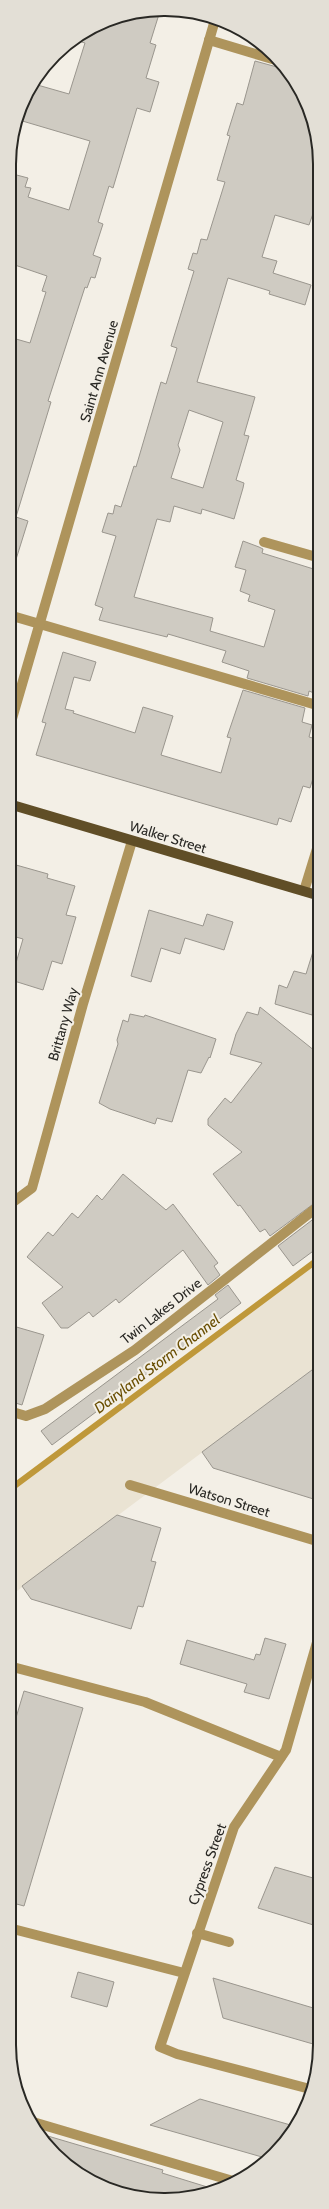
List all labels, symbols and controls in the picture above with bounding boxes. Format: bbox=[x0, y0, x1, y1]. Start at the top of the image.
street label: Saint Ann Avenue bbox=[76, 318, 122, 424]
street label: Walker Street bbox=[127, 817, 209, 857]
street label: Brittany Way bbox=[44, 985, 82, 1063]
street label: Twin Lakes Drive bbox=[117, 1274, 205, 1348]
water label: Dairyland Storm Channel bbox=[91, 1311, 224, 1417]
street label: Watson Street bbox=[186, 1479, 272, 1521]
street label: Cypress Street bbox=[184, 1820, 230, 1907]

